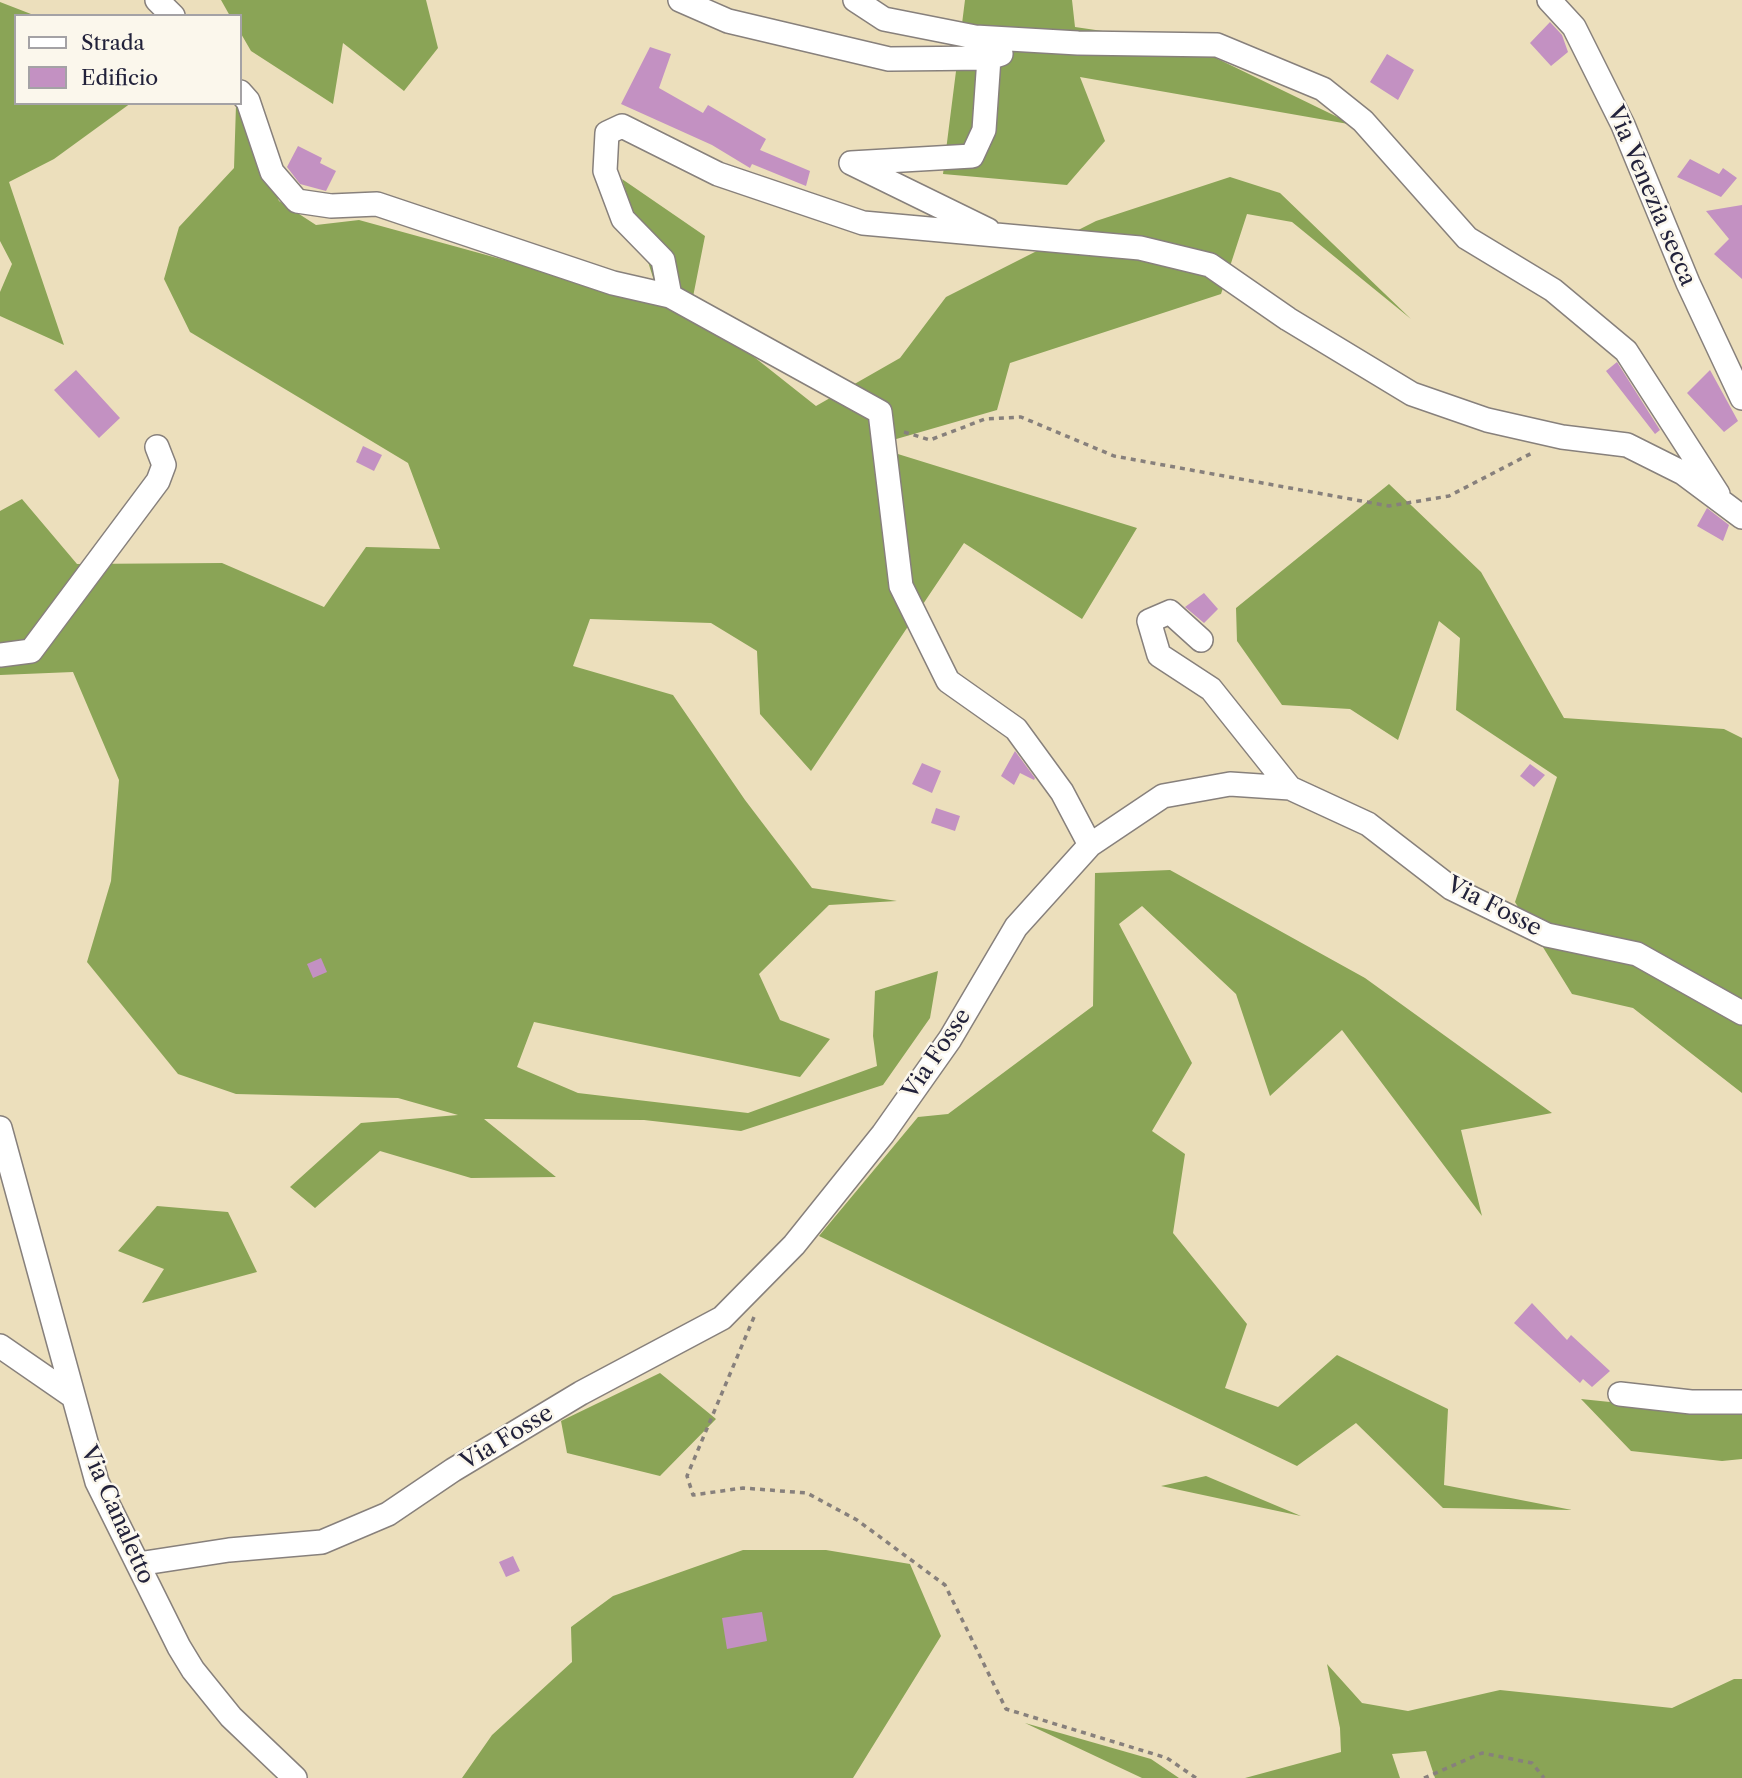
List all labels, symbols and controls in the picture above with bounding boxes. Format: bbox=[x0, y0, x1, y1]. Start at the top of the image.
legend bbox=[14, 14, 242, 105]
text: Strada bbox=[81, 30, 145, 55]
text: Edificio bbox=[81, 65, 158, 90]
street label: Via Venezia secca bbox=[1601, 102, 1701, 290]
street label: Via Fosse bbox=[1442, 871, 1546, 943]
street label: Via Fosse bbox=[897, 1004, 977, 1104]
street label: Via Fosse bbox=[456, 1400, 558, 1476]
street label: Via Canaletto bbox=[74, 1442, 160, 1588]

